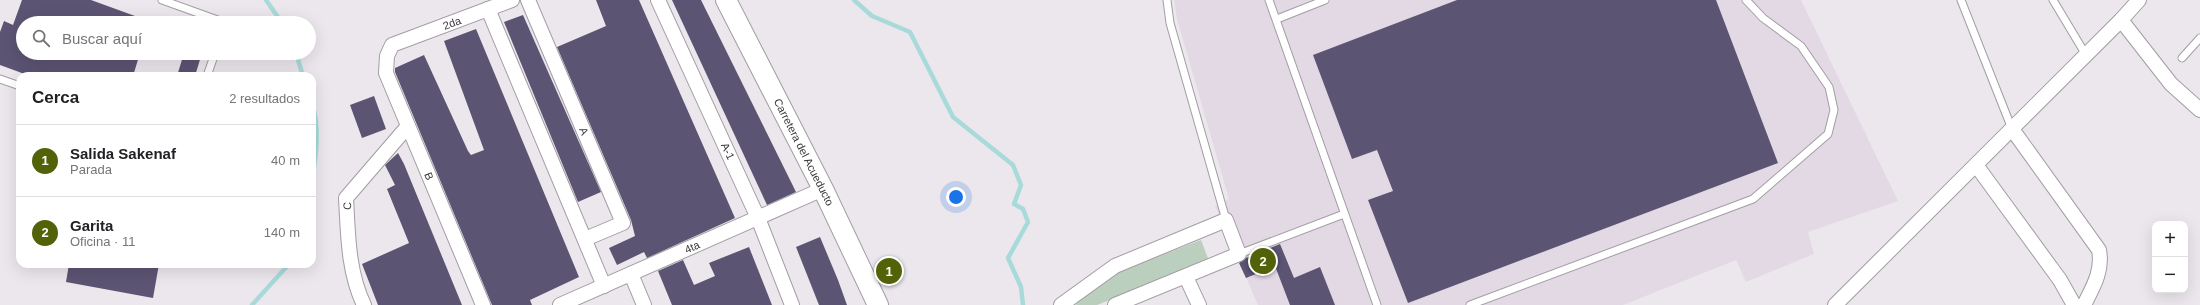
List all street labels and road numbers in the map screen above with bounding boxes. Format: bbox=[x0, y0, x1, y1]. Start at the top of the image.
street label: 2da bbox=[441, 14, 464, 32]
street label: Carretera del Acueducto bbox=[772, 96, 836, 208]
street label: A bbox=[577, 125, 591, 137]
street label: A-1 bbox=[719, 141, 737, 161]
street label: B bbox=[422, 170, 436, 182]
street label: C bbox=[341, 202, 353, 210]
street label: 4ta bbox=[683, 238, 702, 256]

